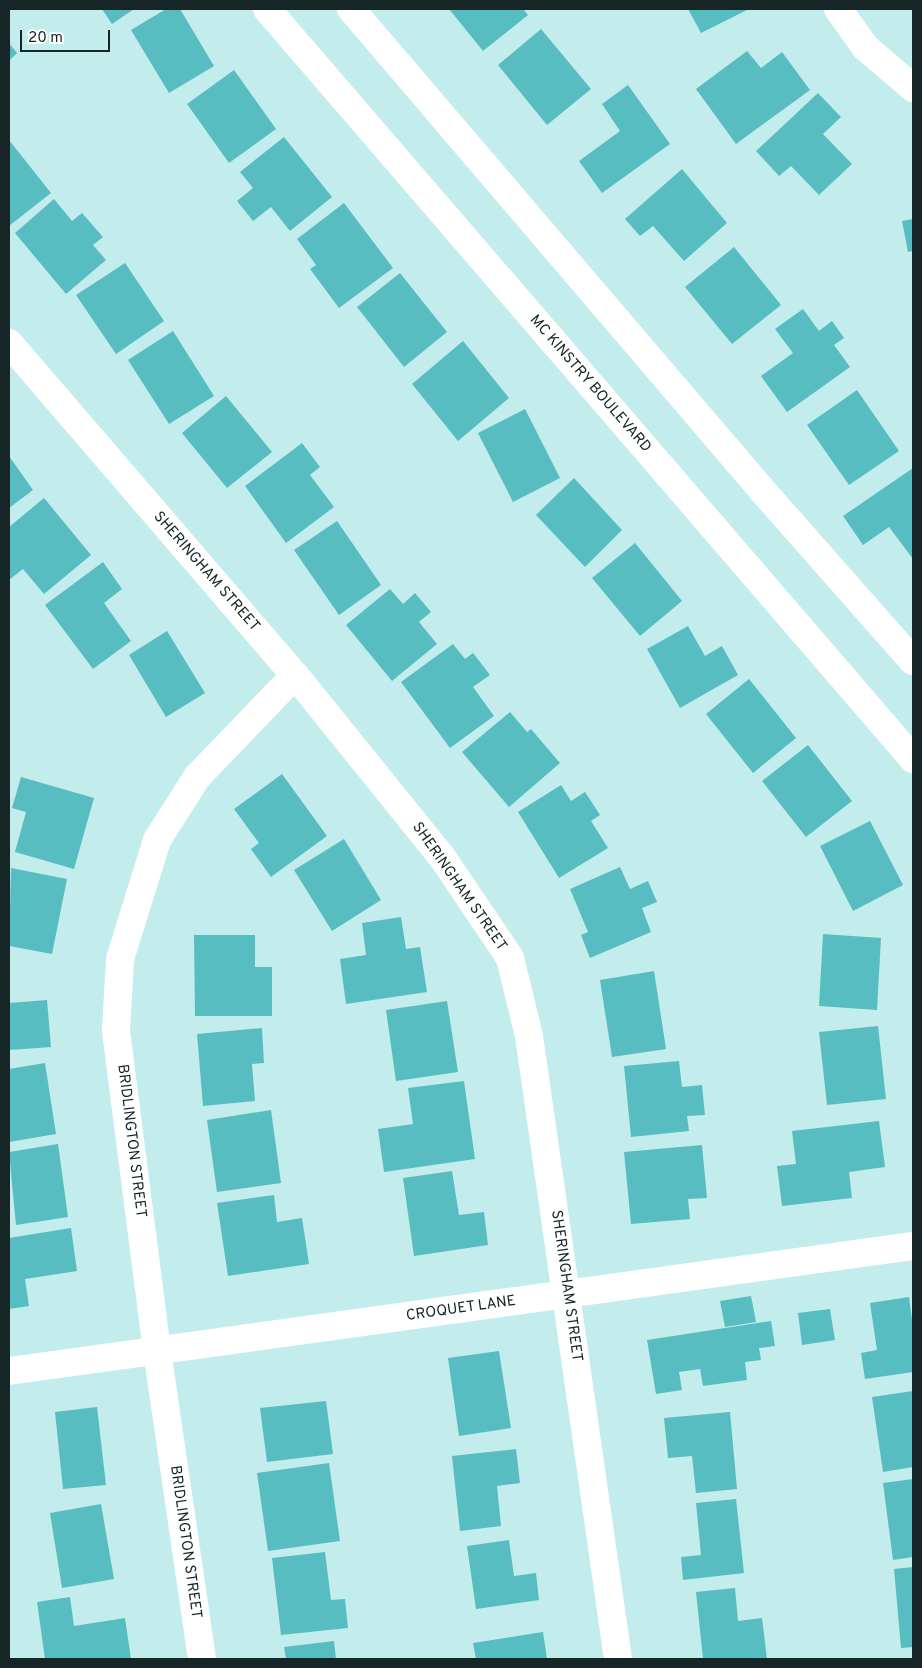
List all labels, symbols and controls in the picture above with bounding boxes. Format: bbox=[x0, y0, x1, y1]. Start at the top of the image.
scale bar bbox=[22, 20, 112, 52]
text: 20 m bbox=[28, 29, 63, 48]
street label: MC KINSTRY BOULEVARD bbox=[525, 311, 655, 457]
street label: SHERINGHAM STREET bbox=[149, 508, 263, 636]
street label: SHERINGHAM STREET bbox=[408, 819, 510, 955]
street label: BRIDLINGTON STREET bbox=[113, 1063, 149, 1219]
street label: SHERINGHAM STREET bbox=[546, 1209, 586, 1363]
street label: CROQUET LANE bbox=[405, 1292, 517, 1326]
street label: BRIDLINGTON STREET bbox=[165, 1464, 205, 1620]

